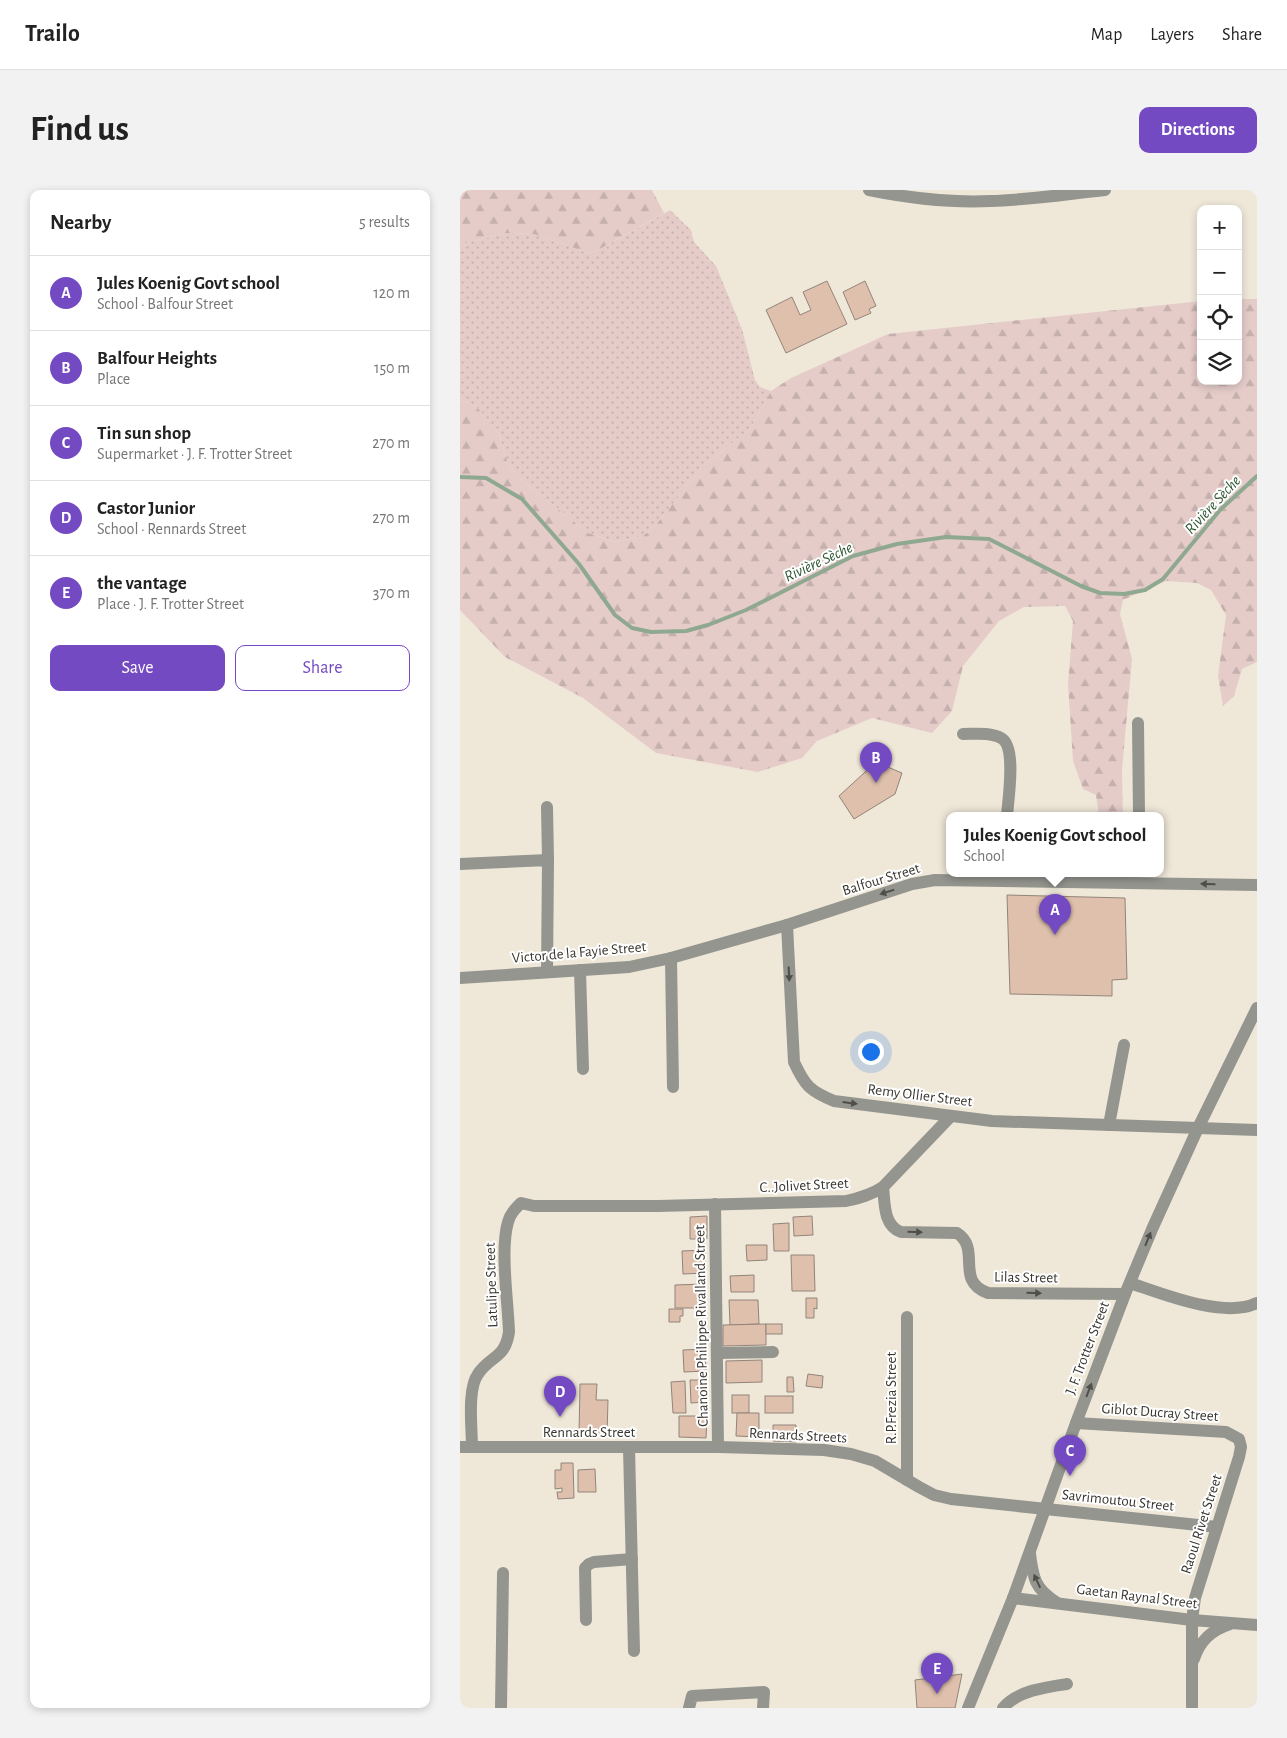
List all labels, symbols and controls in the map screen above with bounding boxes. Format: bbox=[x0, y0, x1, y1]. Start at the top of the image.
text: Trailo bbox=[25, 22, 80, 46]
text: Map bbox=[1091, 26, 1122, 44]
text: Layers bbox=[1150, 26, 1194, 44]
text: Share bbox=[1222, 26, 1262, 44]
button: Directions bbox=[1139, 107, 1257, 153]
text: Find us bbox=[30, 112, 129, 147]
map controls bbox=[1197, 205, 1242, 385]
button: + bbox=[1197, 205, 1242, 250]
text: Nearby bbox=[50, 212, 111, 233]
text: 5 results bbox=[359, 214, 410, 230]
button: − bbox=[1197, 250, 1242, 295]
text: Jules Koenig Govt school bbox=[97, 274, 280, 293]
text: A bbox=[61, 285, 71, 301]
text: 120 m bbox=[373, 285, 410, 301]
button: locate bbox=[1197, 295, 1242, 340]
text: School · Balfour Street bbox=[97, 296, 233, 312]
button: layers bbox=[1197, 340, 1242, 385]
text: Balfour Heights bbox=[97, 349, 217, 368]
text: B bbox=[61, 360, 71, 376]
text: 150 m bbox=[374, 360, 410, 376]
text: Place bbox=[97, 371, 130, 387]
text: Tin sun shop bbox=[97, 424, 191, 443]
text: C bbox=[62, 435, 70, 451]
text: 270 m bbox=[372, 435, 410, 451]
text: Supermarket · J. F. Trotter Street bbox=[97, 446, 292, 462]
water label: Rivière Sèche bbox=[1182, 472, 1244, 537]
text: Castor Junior bbox=[97, 499, 195, 518]
text: D bbox=[61, 510, 71, 526]
text: 270 m bbox=[372, 510, 410, 526]
text: School · Rennards Street bbox=[97, 521, 246, 537]
water label: Rivière Sèche bbox=[782, 539, 855, 585]
text: the vantage bbox=[97, 574, 187, 593]
text: E bbox=[62, 585, 70, 601]
text: 370 m bbox=[373, 585, 410, 601]
text: Place · J. F. Trotter Street bbox=[97, 596, 244, 612]
button: Save bbox=[50, 645, 225, 691]
button: Share bbox=[235, 645, 410, 691]
pin: B bbox=[860, 742, 892, 783]
popup bbox=[946, 812, 1164, 877]
text: Jules Koenig Govt school bbox=[963, 826, 1147, 845]
text: School bbox=[963, 848, 1005, 864]
street label: Balfour Street bbox=[840, 860, 922, 898]
one-way arrow bbox=[1200, 880, 1216, 888]
one-way arrow bbox=[879, 889, 894, 897]
pin: A bbox=[1039, 894, 1071, 935]
street label: Victor de la Fayie Street bbox=[511, 939, 647, 966]
one-way arrow bbox=[786, 966, 794, 982]
your location bbox=[858, 1039, 884, 1065]
street label: Remy Ollier Street bbox=[867, 1082, 973, 1109]
one-way arrow bbox=[842, 1099, 858, 1107]
street label: C..Jolivet Street bbox=[759, 1176, 849, 1195]
street label: Chanoine Philippe Rivalland Street bbox=[692, 1225, 711, 1427]
one-way arrow bbox=[907, 1228, 923, 1236]
one-way arrow bbox=[1144, 1232, 1152, 1246]
street label: Latulipe Street bbox=[483, 1242, 500, 1328]
street label: Lilas Street bbox=[994, 1269, 1058, 1286]
one-way arrow bbox=[1027, 1290, 1043, 1298]
street label: J. F. Trotter Street bbox=[1063, 1299, 1112, 1397]
street label: R.P.Frezia Street bbox=[884, 1352, 899, 1444]
pin: D bbox=[544, 1376, 576, 1417]
one-way arrow bbox=[1086, 1383, 1093, 1398]
street label: Giblot Ducray Street bbox=[1101, 1401, 1219, 1424]
street label: Rennards Street bbox=[543, 1425, 636, 1440]
street label: Rennards Streets bbox=[749, 1425, 847, 1446]
pin: C bbox=[1054, 1435, 1086, 1476]
street label: Raoul Rivet Street bbox=[1178, 1472, 1225, 1576]
street label: Savrimoutou Street bbox=[1061, 1487, 1175, 1514]
one-way arrow bbox=[1032, 1574, 1041, 1589]
street label: Gaetan Raynal Street bbox=[1076, 1582, 1199, 1611]
pin: E bbox=[921, 1653, 953, 1694]

